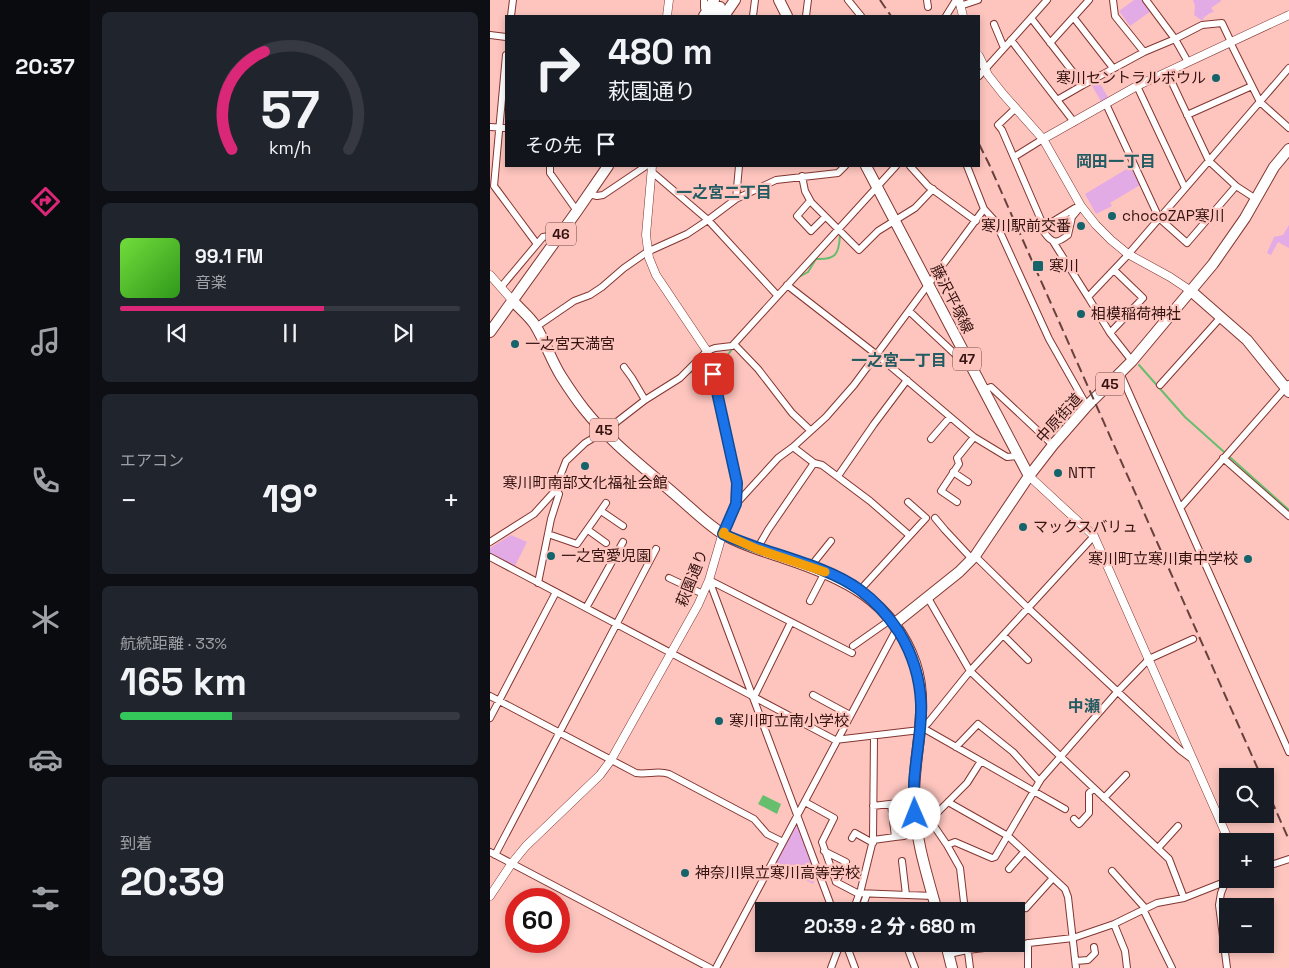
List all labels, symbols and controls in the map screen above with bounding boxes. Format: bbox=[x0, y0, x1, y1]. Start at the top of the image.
text: 480 m bbox=[608, 30, 713, 74]
icon: right bbox=[525, 35, 590, 100]
text: 20:37 bbox=[15, 52, 75, 80]
place label: 寒川セントラルボウル bbox=[1056, 68, 1206, 87]
marker: 寒川セントラルボウル bbox=[1210, 72, 1222, 84]
text: 57 bbox=[260, 77, 320, 143]
text: 萩園通り bbox=[608, 77, 696, 105]
icon: arrive bbox=[592, 130, 620, 158]
text: その先 bbox=[525, 133, 582, 158]
text: km/h bbox=[269, 136, 311, 159]
district label: 岡田一丁目 bbox=[1076, 151, 1156, 172]
district label: 一之宮二丁目 bbox=[676, 182, 772, 203]
icon: directions bbox=[28, 184, 63, 219]
place label: chocoZAP寒川 bbox=[1122, 206, 1225, 225]
marker: chocoZAP寒川 bbox=[1106, 210, 1118, 222]
place label: 寒川駅前交番 bbox=[981, 216, 1071, 235]
marker: 寒川駅前交番 bbox=[1075, 220, 1087, 232]
road number: 46 bbox=[546, 222, 576, 245]
text: 99.1 FM bbox=[195, 244, 263, 269]
place label: 寒川 bbox=[1049, 256, 1079, 275]
marker: 寒川 bbox=[1031, 259, 1045, 273]
street label: 藤沢平塚線 bbox=[927, 261, 978, 337]
text: 音楽 bbox=[195, 272, 227, 293]
place label: 相模稲荷神社 bbox=[1091, 304, 1181, 323]
marker: 相模稲荷神社 bbox=[1075, 308, 1087, 320]
icon: previous bbox=[163, 319, 191, 347]
icon: pause bbox=[276, 319, 304, 347]
icon: next bbox=[389, 319, 417, 347]
icon: music bbox=[28, 324, 63, 359]
place label: 一之宮天満宮 bbox=[525, 334, 615, 353]
marker: 一之宮天満宮 bbox=[509, 338, 521, 350]
road number: 47 bbox=[953, 348, 981, 370]
district label: 一之宮一丁目 bbox=[851, 350, 947, 371]
pin bbox=[692, 353, 734, 395]
icon: arrive bbox=[699, 360, 727, 388]
road number: 45 bbox=[1096, 372, 1124, 396]
street label: 中原街道 bbox=[1031, 389, 1086, 446]
road number: 45 bbox=[590, 418, 618, 442]
text: エアコン bbox=[120, 450, 184, 471]
marker: 寒川町南部文化福祉会館 bbox=[579, 460, 591, 472]
icon: phone bbox=[28, 463, 63, 498]
place label: NTT bbox=[1068, 463, 1096, 482]
marker: NTT bbox=[1052, 467, 1064, 479]
place label: 寒川町南部文化福祉会館 bbox=[502, 473, 668, 492]
text: 19° bbox=[262, 475, 318, 523]
text: − bbox=[120, 482, 137, 518]
text: + bbox=[443, 482, 460, 518]
place label: マックスバリュ bbox=[1033, 517, 1138, 536]
marker: マックスバリュ bbox=[1017, 521, 1029, 533]
place label: 一之宮愛児園 bbox=[561, 546, 651, 565]
street label: 萩園通り bbox=[671, 546, 712, 609]
place label: 寒川町立寒川東中学校 bbox=[1088, 549, 1238, 568]
marker: 一之宮愛児園 bbox=[545, 550, 557, 562]
marker: 寒川町立寒川東中学校 bbox=[1242, 553, 1254, 565]
icon: climate bbox=[28, 602, 63, 637]
text: 航続距離 · 33% bbox=[120, 633, 227, 654]
text: 165 km bbox=[120, 658, 247, 706]
district label: 中瀬 bbox=[1068, 696, 1100, 717]
place label: 寒川町立南小学校 bbox=[729, 711, 849, 730]
marker: 寒川町立南小学校 bbox=[713, 715, 725, 727]
icon: car bbox=[28, 742, 63, 777]
map controls bbox=[1219, 768, 1274, 953]
button: search bbox=[1219, 768, 1274, 823]
position arrow bbox=[888, 787, 940, 839]
text: 到着 bbox=[120, 833, 152, 854]
button: + bbox=[1219, 833, 1274, 888]
text: 20:39 bbox=[120, 858, 225, 906]
place label: 神奈川県立寒川高等学校 bbox=[695, 863, 860, 882]
marker: 神奈川県立寒川高等学校 bbox=[679, 867, 691, 879]
icon: filters bbox=[28, 881, 63, 916]
speed limit sign: 60 bbox=[505, 888, 570, 953]
button: − bbox=[1219, 898, 1274, 953]
text: 20:39 · 2 分 · 680 m bbox=[804, 914, 976, 939]

